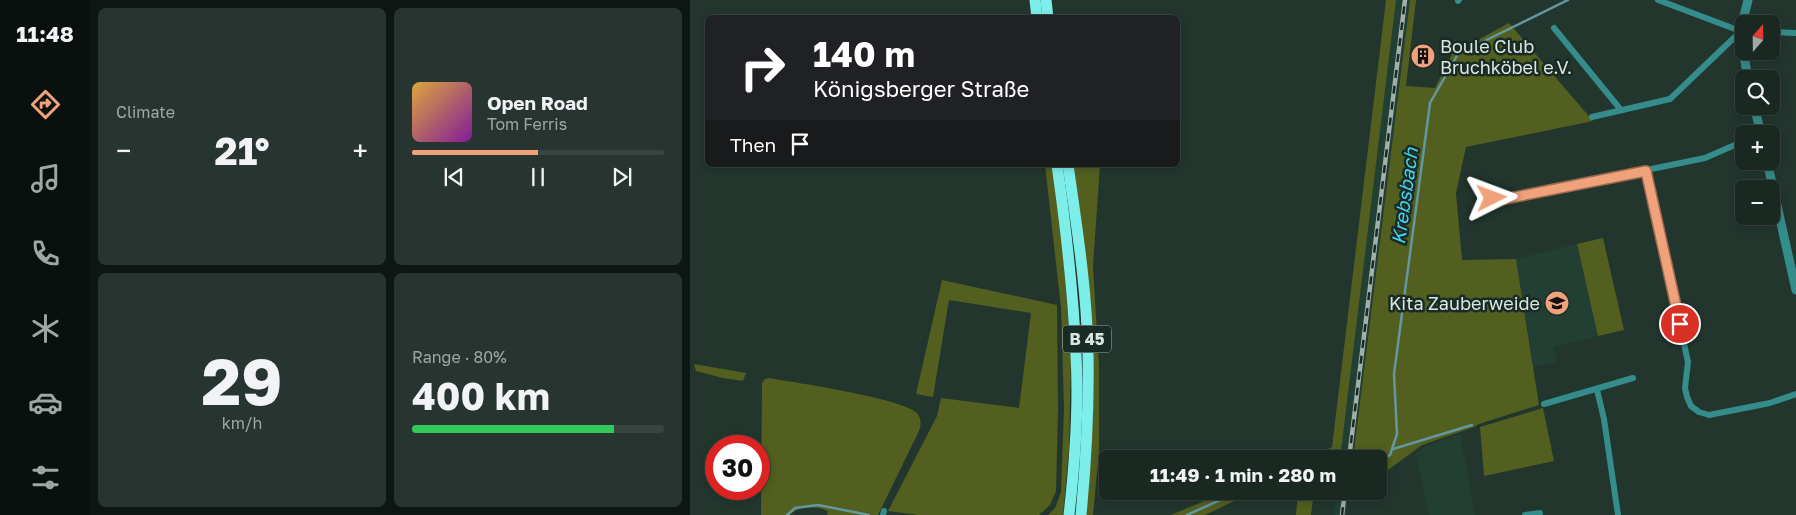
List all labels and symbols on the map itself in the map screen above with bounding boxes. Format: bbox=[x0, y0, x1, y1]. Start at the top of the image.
north arrow bbox=[1735, 15, 1780, 60]
place label: Boule Club Bruchköbel e.V. bbox=[1440, 35, 1572, 78]
building icon: Boule Club Bruchköbel e.V. bbox=[1410, 43, 1436, 69]
water label: Krebsbach bbox=[1386, 145, 1422, 246]
position arrow bbox=[1465, 171, 1517, 223]
school or university icon: Kita Zauberweide bbox=[1544, 290, 1570, 316]
place label: Kita Zauberweide bbox=[1389, 292, 1540, 314]
pin bbox=[1659, 303, 1701, 345]
road number: B 45 bbox=[1063, 326, 1111, 352]
speed limit sign: 30 bbox=[705, 435, 770, 500]

